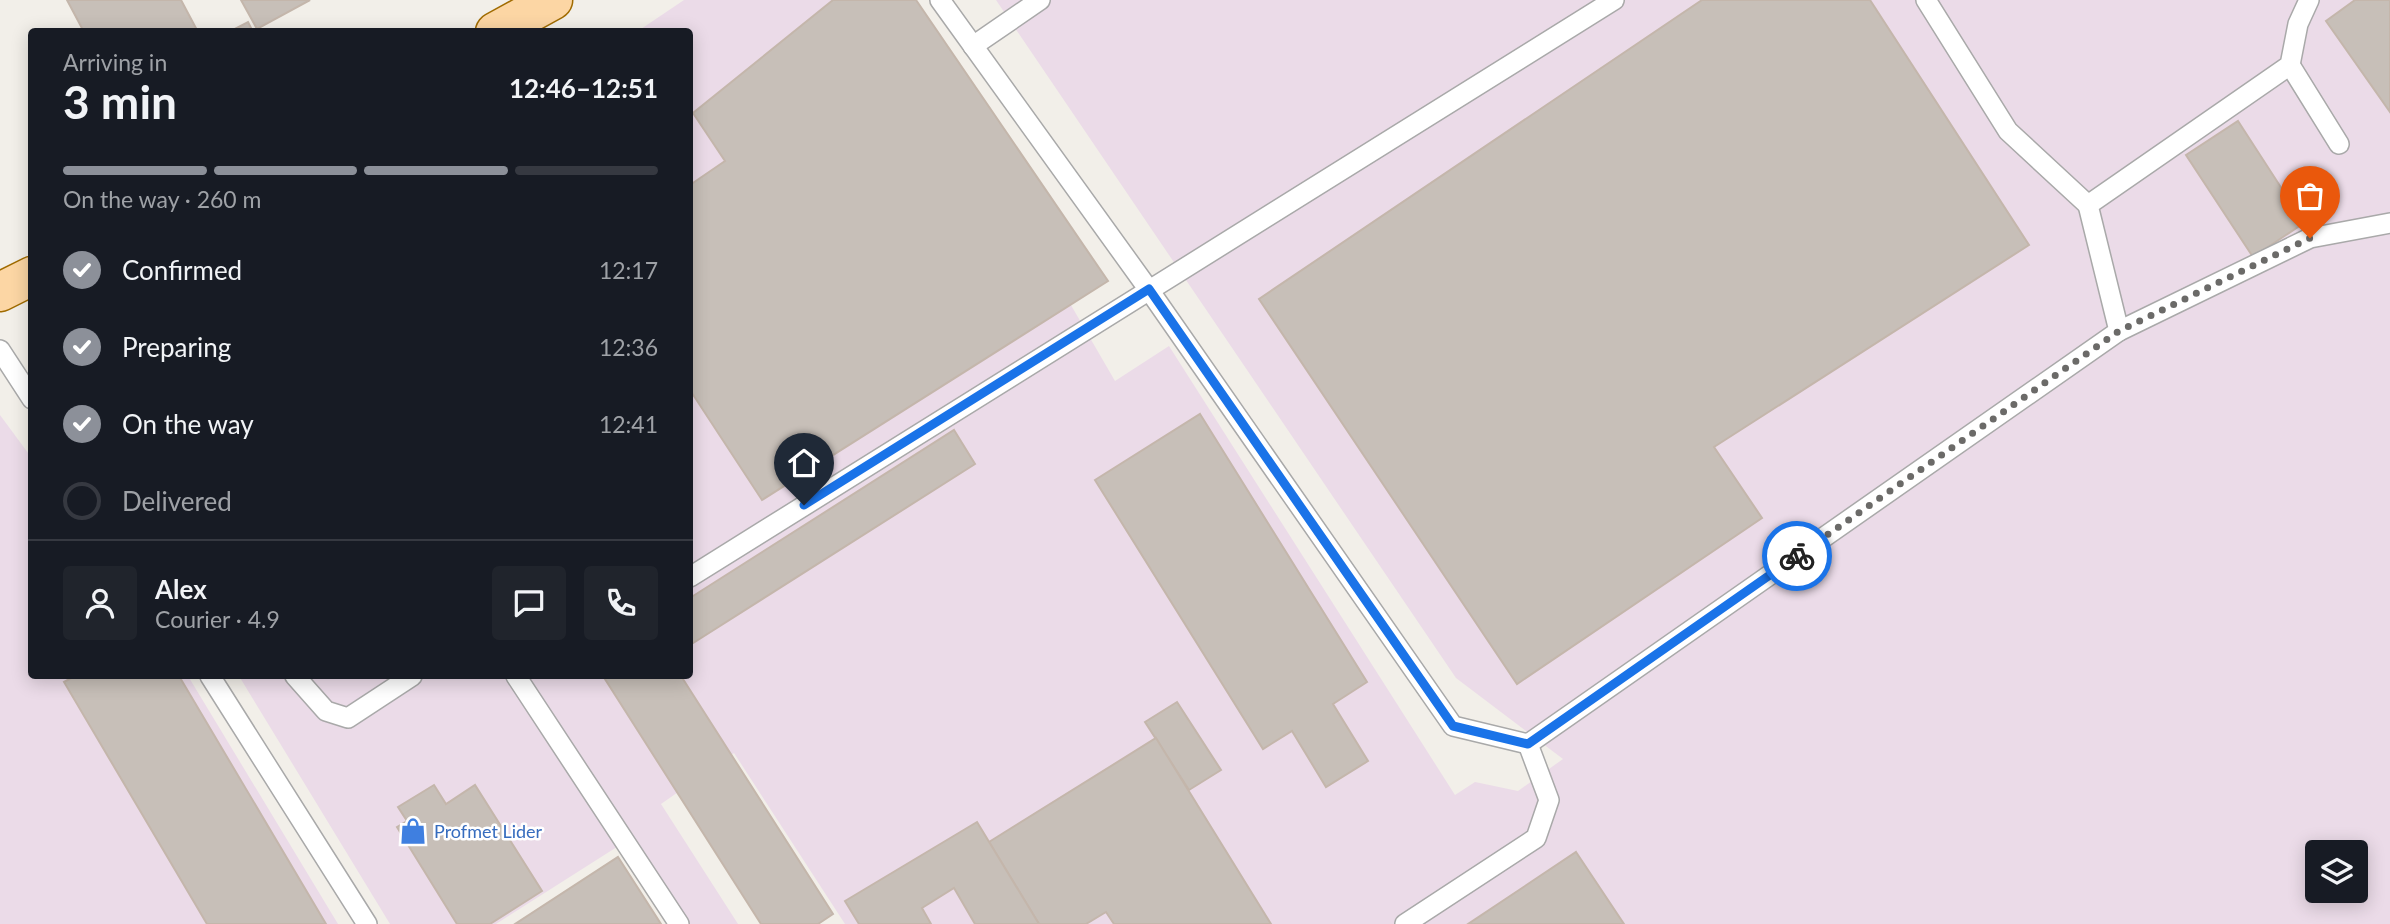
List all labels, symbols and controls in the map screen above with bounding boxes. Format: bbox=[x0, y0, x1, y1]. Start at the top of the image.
text: Arriving in bbox=[63, 48, 167, 76]
text: 12:46–12:51 bbox=[509, 72, 658, 104]
text: 3 min bbox=[63, 74, 177, 129]
pin bbox=[2280, 166, 2340, 238]
icon: bag bbox=[2291, 177, 2329, 215]
text: On the way · 260 m bbox=[63, 185, 262, 213]
icon: check bbox=[63, 251, 101, 289]
text: Confirmed bbox=[122, 254, 242, 286]
text: 12:17 bbox=[599, 256, 658, 284]
icon: check bbox=[63, 328, 101, 366]
text: Preparing bbox=[122, 331, 231, 363]
text: 12:36 bbox=[599, 333, 658, 361]
icon: check bbox=[63, 405, 101, 443]
text: On the way bbox=[122, 408, 254, 440]
text: 12:41 bbox=[599, 410, 658, 438]
pin bbox=[774, 433, 834, 505]
icon: home bbox=[785, 444, 823, 482]
text: Delivered bbox=[122, 485, 232, 517]
courier bbox=[1762, 521, 1832, 591]
icon: bike bbox=[1778, 537, 1816, 575]
button: person bbox=[63, 566, 137, 640]
button: chat bbox=[492, 566, 566, 640]
button: phone bbox=[584, 566, 658, 640]
text: Alex bbox=[155, 573, 207, 605]
text: Courier · 4.9 bbox=[155, 605, 280, 633]
shop icon: Profmet Lider bbox=[398, 816, 428, 846]
place label: Profmet Lider bbox=[434, 820, 543, 842]
map controls bbox=[2305, 840, 2368, 903]
button: layers bbox=[2305, 840, 2368, 903]

